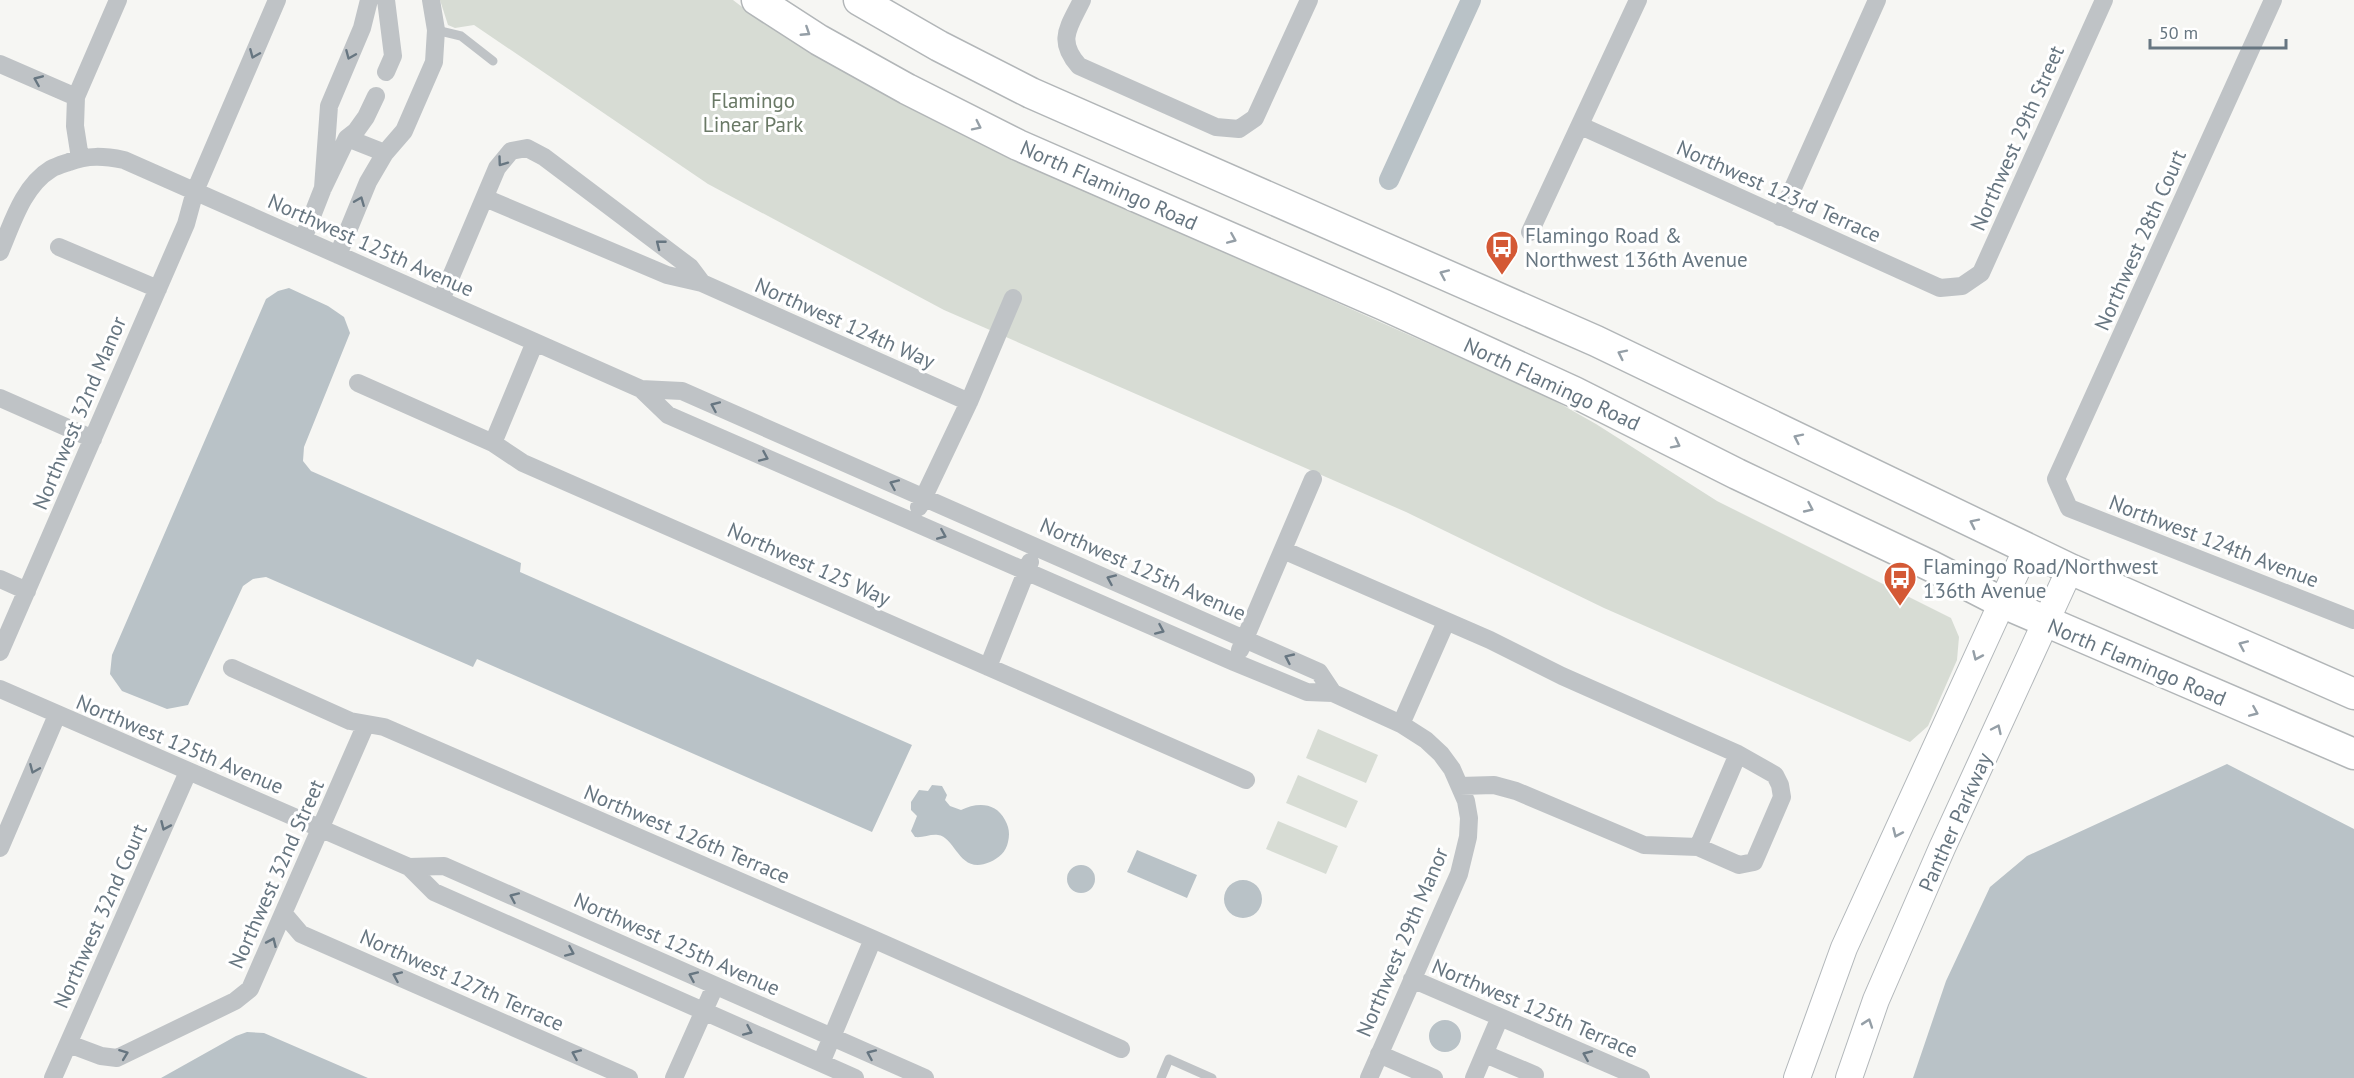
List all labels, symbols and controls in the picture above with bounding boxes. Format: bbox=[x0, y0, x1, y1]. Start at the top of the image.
scale bar bbox=[2150, 12, 2286, 50]
text: 50 m bbox=[2159, 21, 2198, 44]
one-way arrow bbox=[800, 24, 810, 36]
street label: Northwest 29th Street bbox=[1964, 41, 2070, 235]
one-way arrow bbox=[249, 47, 261, 58]
one-way arrow bbox=[345, 49, 357, 60]
one-way arrow bbox=[34, 76, 45, 88]
park label: Flamingo Linear Park bbox=[703, 87, 803, 138]
one-way arrow bbox=[971, 118, 982, 130]
street label: North Flamingo Road bbox=[1016, 134, 1202, 236]
street label: Northwest 123rd Terrace bbox=[1673, 134, 1885, 248]
street label: Northwest 28th Court bbox=[2088, 145, 2192, 335]
one-way arrow bbox=[498, 156, 509, 167]
street label: Northwest 125th Avenue bbox=[264, 187, 478, 303]
one-way arrow bbox=[353, 196, 365, 207]
place label: Flamingo Road & Northwest 136th Avenue bbox=[1525, 222, 1748, 273]
bus stop icon: Flamingo Road & Northwest 136th Avenue bbox=[1484, 229, 1520, 276]
one-way arrow bbox=[1225, 232, 1236, 244]
one-way arrow bbox=[656, 240, 667, 251]
one-way arrow bbox=[1440, 269, 1451, 281]
street label: Northwest 124th Way bbox=[751, 271, 939, 375]
street label: Northwest 32nd Manor bbox=[26, 312, 132, 514]
street label: North Flamingo Road bbox=[1459, 331, 1645, 437]
one-way arrow bbox=[1618, 350, 1629, 362]
one-way arrow bbox=[711, 401, 722, 413]
one-way arrow bbox=[1794, 434, 1805, 446]
one-way arrow bbox=[1670, 436, 1681, 448]
one-way arrow bbox=[757, 450, 768, 462]
one-way arrow bbox=[889, 479, 900, 491]
street label: Northwest 124th Avenue bbox=[2105, 488, 2323, 594]
one-way arrow bbox=[1802, 501, 1813, 513]
street label: Northwest 125th Avenue bbox=[1036, 511, 1250, 627]
street label: Northwest 125 Way bbox=[723, 516, 895, 612]
one-way arrow bbox=[1969, 518, 1980, 530]
one-way arrow bbox=[936, 528, 947, 540]
place label: Flamingo Road/Northwest 136th Avenue bbox=[1923, 553, 2158, 604]
bus stop icon: Flamingo Road/Northwest 136th Avenue bbox=[1882, 560, 1918, 607]
one-way arrow bbox=[1107, 574, 1118, 586]
street label: North Flamingo Road bbox=[2044, 612, 2230, 712]
one-way arrow bbox=[1153, 622, 1164, 634]
one-way arrow bbox=[2238, 640, 2249, 652]
one-way arrow bbox=[1972, 649, 1984, 660]
one-way arrow bbox=[1285, 654, 1296, 666]
street label: Northwest 125th Avenue bbox=[72, 688, 288, 800]
one-way arrow bbox=[2248, 704, 2259, 716]
one-way arrow bbox=[1989, 724, 2001, 735]
street label: Panther Parkway bbox=[1912, 748, 1998, 896]
one-way arrow bbox=[29, 763, 41, 774]
street label: Northwest 32nd Street bbox=[222, 775, 330, 973]
street label: Northwest 126th Terrace bbox=[580, 778, 794, 890]
one-way arrow bbox=[160, 819, 172, 830]
street label: Northwest 32nd Court bbox=[47, 820, 153, 1012]
one-way arrow bbox=[1892, 827, 1904, 838]
street label: Northwest 29th Manor bbox=[1350, 843, 1454, 1041]
street label: Northwest 125th Avenue bbox=[570, 886, 784, 1002]
one-way arrow bbox=[510, 892, 521, 904]
street label: Northwest 127th Terrace bbox=[356, 923, 568, 1037]
one-way arrow bbox=[265, 937, 277, 948]
one-way arrow bbox=[563, 945, 574, 957]
street label: Northwest 125th Terrace bbox=[1428, 952, 1642, 1064]
one-way arrow bbox=[393, 971, 404, 983]
one-way arrow bbox=[688, 971, 699, 983]
one-way arrow bbox=[1861, 1018, 1874, 1029]
one-way arrow bbox=[742, 1024, 753, 1036]
one-way arrow bbox=[118, 1049, 128, 1062]
one-way arrow bbox=[867, 1049, 878, 1061]
one-way arrow bbox=[571, 1050, 582, 1062]
one-way arrow bbox=[1582, 1050, 1593, 1062]

